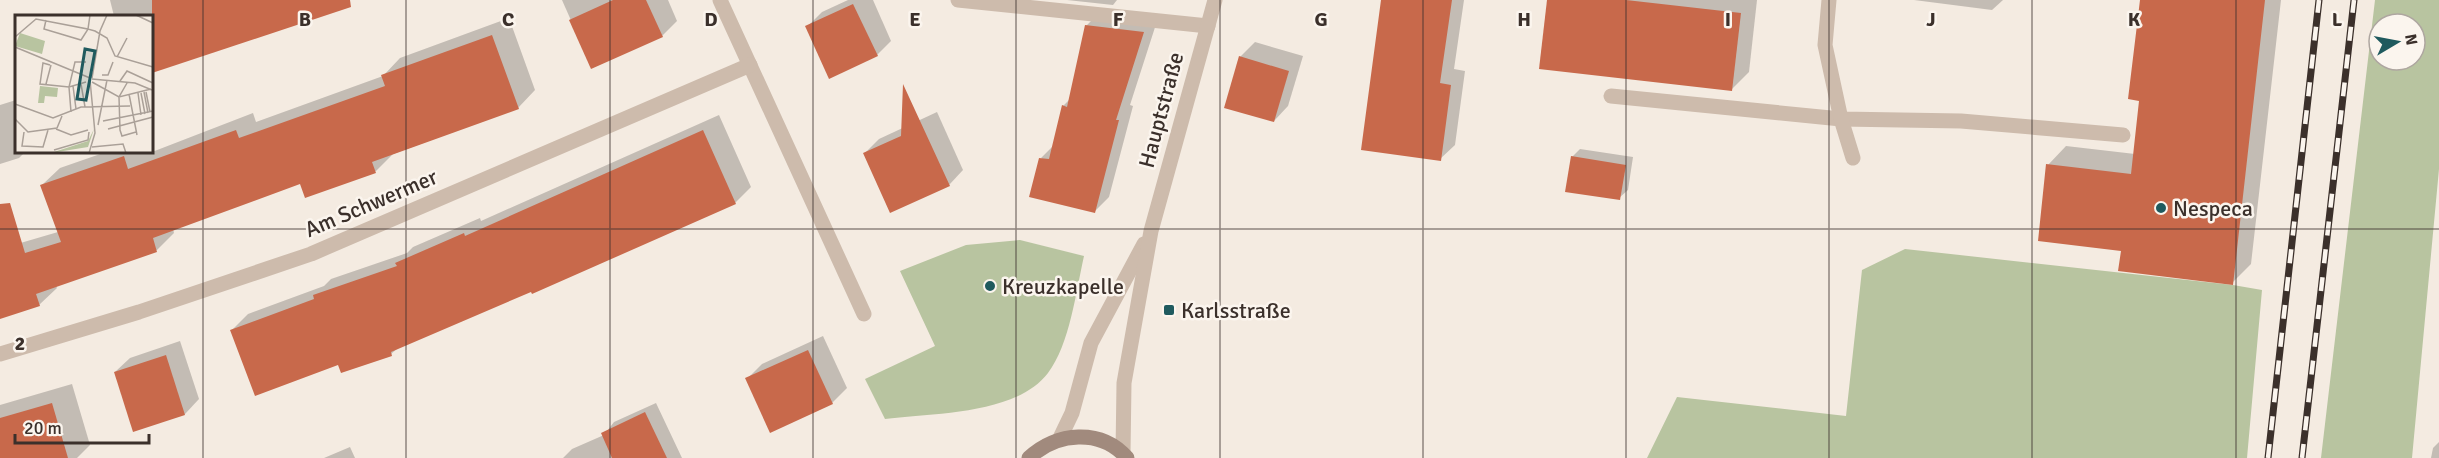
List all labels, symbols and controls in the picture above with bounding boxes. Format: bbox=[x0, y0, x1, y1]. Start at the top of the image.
text: B bbox=[299, 7, 311, 32]
text: C bbox=[502, 7, 514, 32]
text: D bbox=[704, 7, 718, 32]
text: E bbox=[909, 7, 921, 32]
text: F bbox=[1113, 7, 1124, 32]
text: G bbox=[1314, 7, 1328, 32]
text: H bbox=[1517, 7, 1531, 32]
text: I bbox=[1725, 7, 1731, 32]
text: J bbox=[1926, 7, 1936, 32]
text: K bbox=[2128, 7, 2141, 32]
text: L bbox=[2332, 7, 2343, 32]
north arrow bbox=[2367, 12, 2427, 72]
inset map bbox=[15, 15, 153, 153]
text: N bbox=[2400, 32, 2422, 47]
street label: Hauptstraße bbox=[1133, 49, 1189, 171]
street label: Am Schwermer bbox=[301, 163, 441, 243]
place label: Nespeca bbox=[2173, 195, 2253, 222]
marker: Nespeca bbox=[2154, 201, 2168, 215]
place label: Kreuzkapelle bbox=[1002, 273, 1124, 300]
marker: Kreuzkapelle bbox=[983, 279, 997, 293]
place label: Karlsstraße bbox=[1181, 297, 1291, 324]
marker: Karlsstraße bbox=[1162, 303, 1176, 317]
text: 2 bbox=[15, 331, 25, 356]
scale bar bbox=[15, 407, 148, 445]
text: 20 m bbox=[24, 417, 62, 439]

